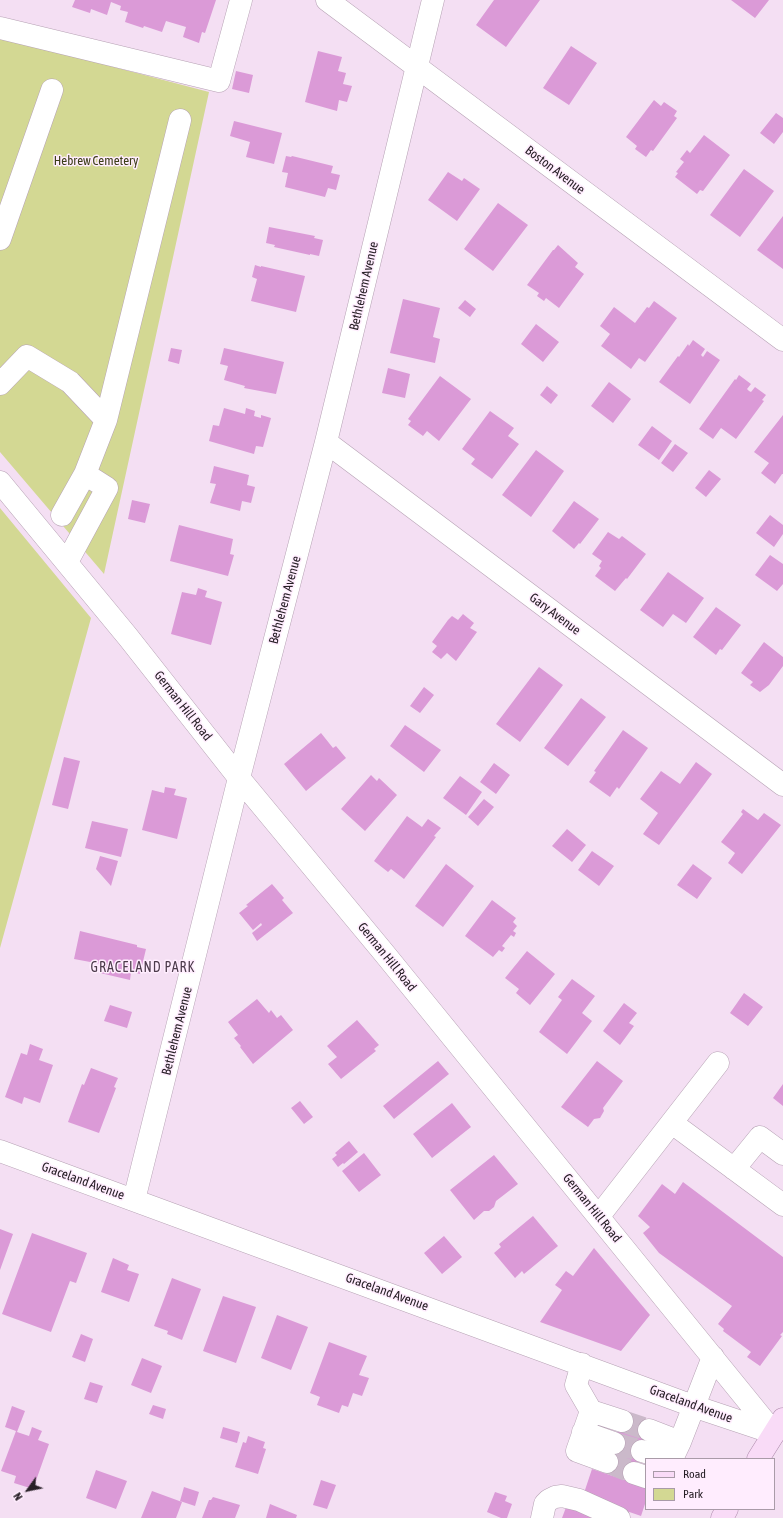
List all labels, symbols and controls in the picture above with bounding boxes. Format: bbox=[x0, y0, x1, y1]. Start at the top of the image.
street label: Boston Avenue bbox=[522, 143, 588, 197]
park label: Hebrew Cemetery bbox=[54, 153, 138, 169]
street label: Bethlehem Avenue bbox=[346, 240, 382, 332]
street label: Bethlehem Avenue bbox=[266, 554, 304, 646]
street label: Gary Avenue bbox=[526, 590, 584, 638]
street label: German Hill Road bbox=[151, 668, 215, 744]
street label: German Hill Road bbox=[354, 919, 420, 995]
district label: GRACELAND PARK bbox=[91, 960, 195, 976]
street label: Bethlehem Avenue bbox=[158, 985, 196, 1077]
street label: Graceland Avenue bbox=[39, 1159, 127, 1203]
street label: German Hill Road bbox=[559, 1170, 625, 1246]
street label: Graceland Avenue bbox=[343, 1270, 431, 1314]
street label: Graceland Avenue bbox=[647, 1382, 735, 1426]
legend bbox=[645, 1458, 775, 1510]
text: Road bbox=[683, 1467, 706, 1481]
north arrow bbox=[8, 1470, 48, 1510]
text: Park bbox=[683, 1487, 703, 1501]
text: N bbox=[11, 1491, 25, 1503]

